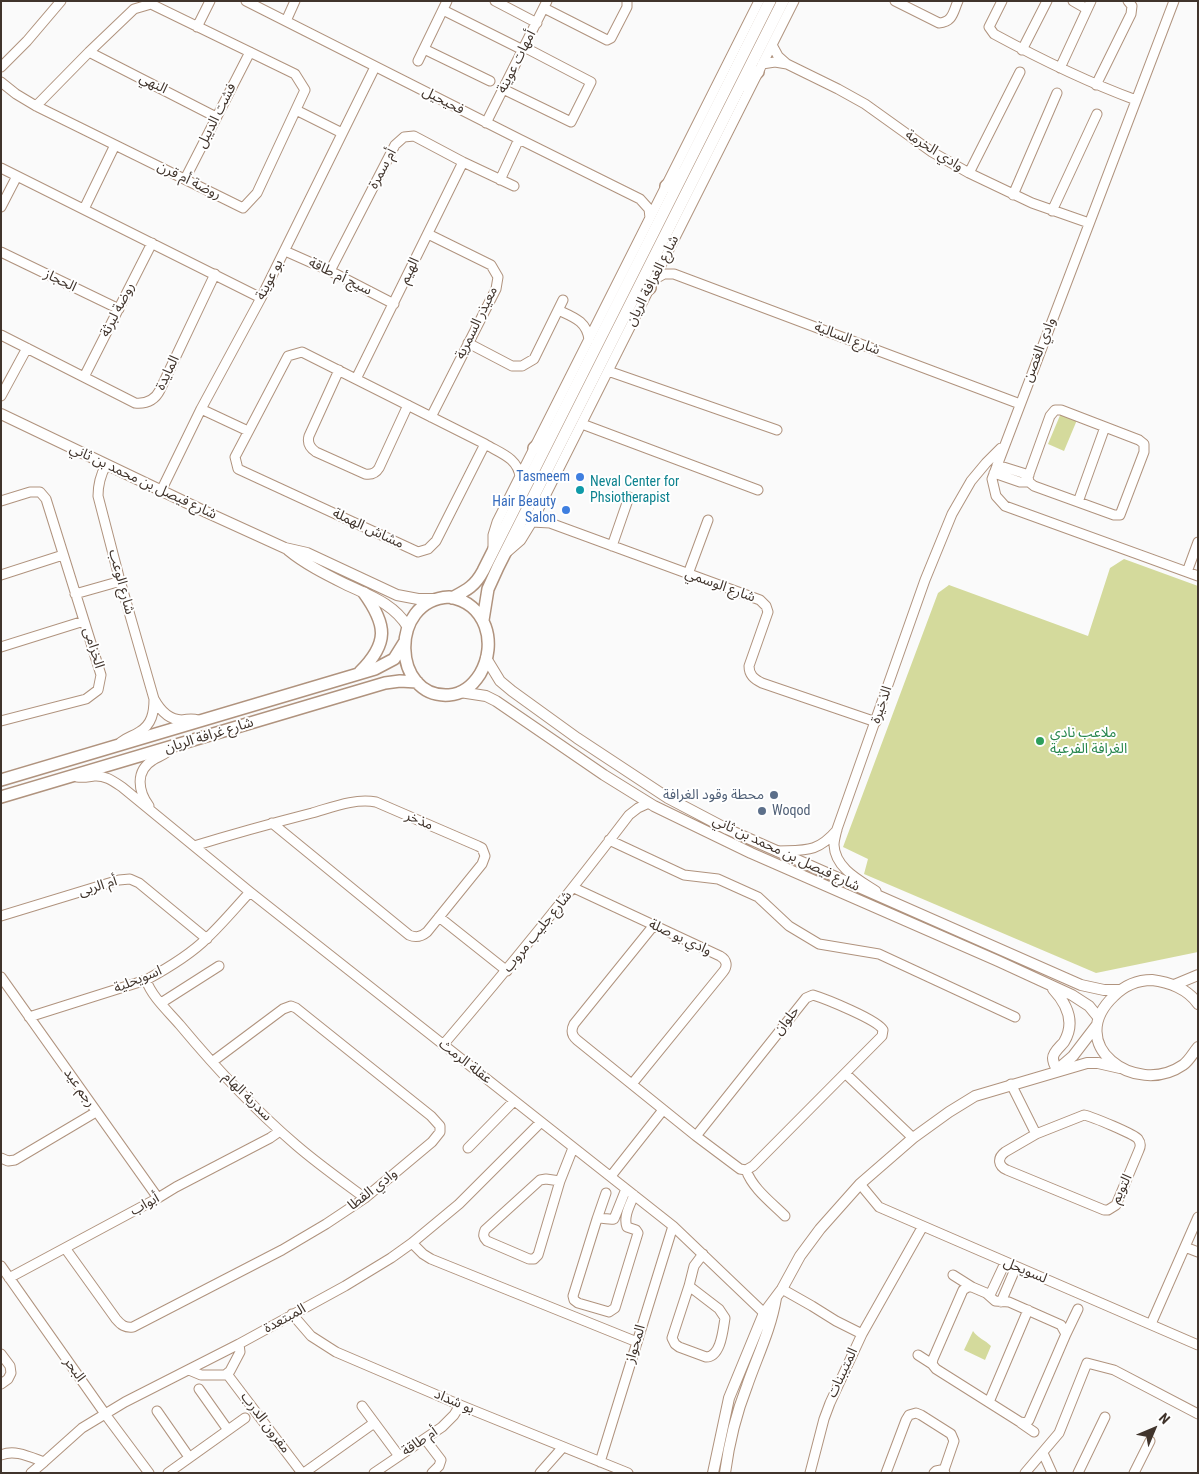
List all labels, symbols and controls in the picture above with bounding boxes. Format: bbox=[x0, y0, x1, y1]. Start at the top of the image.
street label: أمهات عوينة bbox=[494, 28, 540, 96]
street label: النهي bbox=[136, 70, 170, 98]
street label: فشت الديبل bbox=[194, 81, 240, 151]
street label: فحيحيل bbox=[419, 83, 467, 119]
street label: وادي الخرمة bbox=[902, 127, 966, 175]
street label: أم سمرة bbox=[365, 146, 401, 192]
street label: روضة أم قرن bbox=[154, 158, 224, 204]
street label: شارع الغرافة الريان bbox=[623, 233, 683, 329]
street label: سيج أم طاقة bbox=[306, 254, 374, 300]
street label: الهيم bbox=[396, 255, 424, 287]
street label: بو عوينة bbox=[253, 257, 287, 303]
street label: الحجاز bbox=[41, 266, 79, 296]
street label: روضة لبرثة bbox=[97, 280, 139, 340]
street label: معيذر السمرية bbox=[452, 284, 502, 362]
street label: وادي الغصن bbox=[1020, 315, 1060, 385]
street label: شارع السالية bbox=[812, 319, 882, 359]
street label: المايدة bbox=[152, 353, 184, 393]
street label: شارع فيصل بن محمد بن ثاني bbox=[67, 440, 219, 524]
place label: Tasmeem bbox=[516, 469, 570, 485]
marker: Tasmeem bbox=[574, 471, 586, 483]
place label: Neval Center for Phsiotherapist bbox=[590, 474, 679, 507]
marker: Neval Center for Phsiotherapist bbox=[574, 484, 586, 496]
place label: Hair Beauty Salon bbox=[492, 494, 556, 526]
marker: Hair Beauty Salon bbox=[560, 504, 572, 516]
street label: مشاش الهملة bbox=[330, 505, 406, 553]
street label: شارع الوعب bbox=[104, 548, 138, 616]
street label: شارع الوسمي bbox=[683, 566, 757, 606]
street label: الخزامى bbox=[79, 625, 107, 671]
street label: الذخيرة bbox=[868, 684, 896, 726]
street label: شارع غرافة الريان bbox=[162, 714, 256, 758]
place label: ملاعب نادي الغرافة الفرعية bbox=[1050, 725, 1127, 758]
marker: ملاعب نادي الغرافة الفرعية bbox=[1034, 735, 1046, 747]
place label: محطة وقود الغرافة bbox=[663, 787, 764, 803]
marker: محطة وقود الغرافة bbox=[768, 789, 780, 801]
place label: Woqod bbox=[772, 803, 810, 819]
marker: Woqod bbox=[756, 805, 768, 817]
street label: مذخر bbox=[403, 808, 435, 834]
street label: شارع فيصل بن محمد بن ثاني bbox=[710, 812, 862, 896]
street label: أم الربى bbox=[77, 873, 119, 901]
street label: شارع جليب مروب bbox=[500, 888, 576, 976]
street label: وادي بو صلة bbox=[646, 916, 714, 960]
street label: اسويحلية bbox=[112, 963, 164, 997]
street label: حلوان bbox=[770, 1003, 804, 1039]
street label: عقلة الرمث bbox=[435, 1036, 495, 1088]
street label: رجم عيد bbox=[60, 1065, 98, 1111]
street label: سدرية الهام bbox=[219, 1069, 275, 1125]
street label: وادي القطا bbox=[345, 1166, 401, 1214]
street label: التويم bbox=[1108, 1171, 1136, 1207]
street label: أبواب bbox=[127, 1190, 163, 1220]
street label: لسويحل bbox=[1001, 1254, 1049, 1288]
street label: المبتعدة bbox=[261, 1301, 309, 1337]
street label: المحواز bbox=[622, 1323, 650, 1365]
street label: المتيبنات bbox=[824, 1345, 862, 1401]
street label: البحر bbox=[60, 1354, 88, 1386]
street label: بو شداد bbox=[431, 1386, 477, 1418]
street label: مقرون الدرب bbox=[237, 1389, 293, 1457]
north arrow bbox=[1129, 1404, 1179, 1454]
text: N bbox=[1156, 1410, 1173, 1427]
street label: أم طاقة bbox=[399, 1424, 441, 1460]

